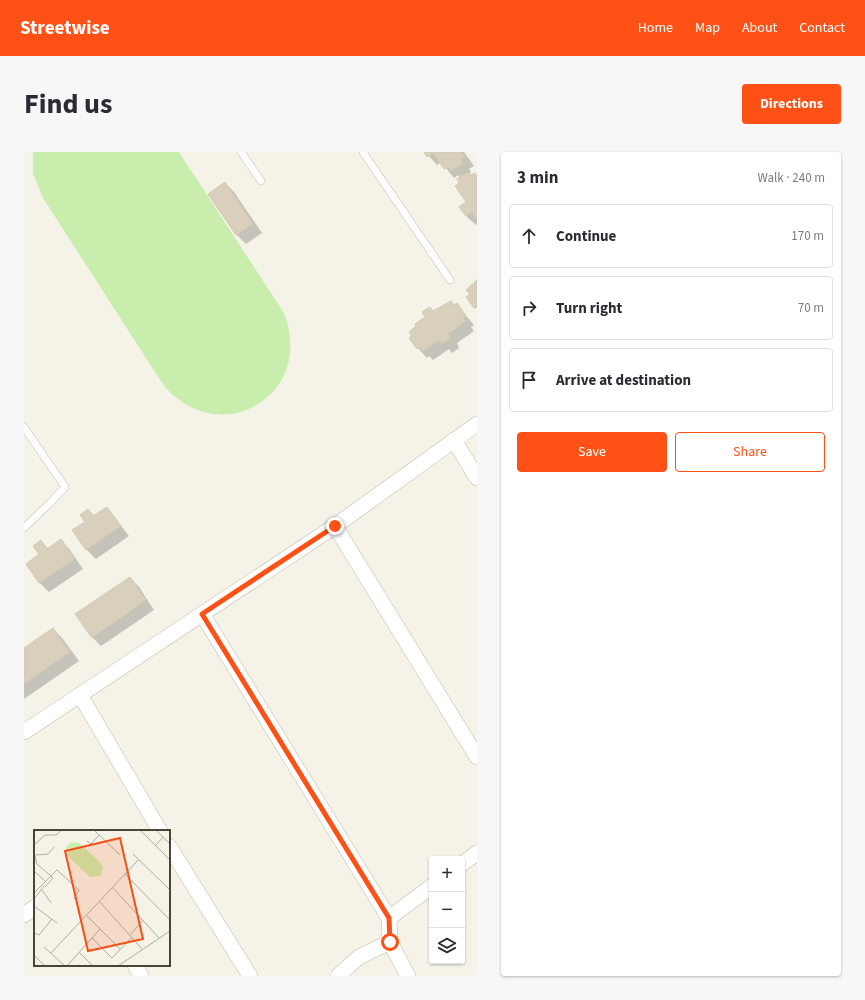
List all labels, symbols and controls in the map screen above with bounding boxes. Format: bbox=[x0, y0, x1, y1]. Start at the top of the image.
text: Streetwise bbox=[20, 15, 110, 42]
text: Home bbox=[638, 18, 673, 38]
text: Map bbox=[695, 18, 720, 38]
text: About bbox=[742, 18, 777, 38]
text: Contact bbox=[799, 18, 845, 38]
text: Find us bbox=[24, 84, 112, 124]
button: Directions bbox=[742, 84, 841, 124]
text: 3 min bbox=[517, 166, 558, 190]
text: Walk · 240 m bbox=[757, 169, 825, 187]
icon: ahead bbox=[518, 225, 540, 247]
text: Continue bbox=[556, 226, 616, 247]
text: 170 m bbox=[791, 227, 824, 245]
icon: right bbox=[518, 297, 540, 319]
text: Turn right bbox=[556, 298, 622, 319]
text: 70 m bbox=[798, 299, 824, 317]
icon: arrive bbox=[518, 369, 540, 391]
text: Arrive at destination bbox=[556, 370, 691, 391]
button: Save bbox=[517, 432, 667, 472]
button: Share bbox=[675, 432, 825, 472]
route end bbox=[326, 517, 344, 535]
inset map bbox=[34, 830, 170, 966]
map controls bbox=[429, 856, 465, 964]
button: + bbox=[429, 856, 465, 892]
button: − bbox=[429, 892, 465, 928]
button: layers bbox=[429, 928, 465, 964]
route start bbox=[381, 933, 399, 951]

